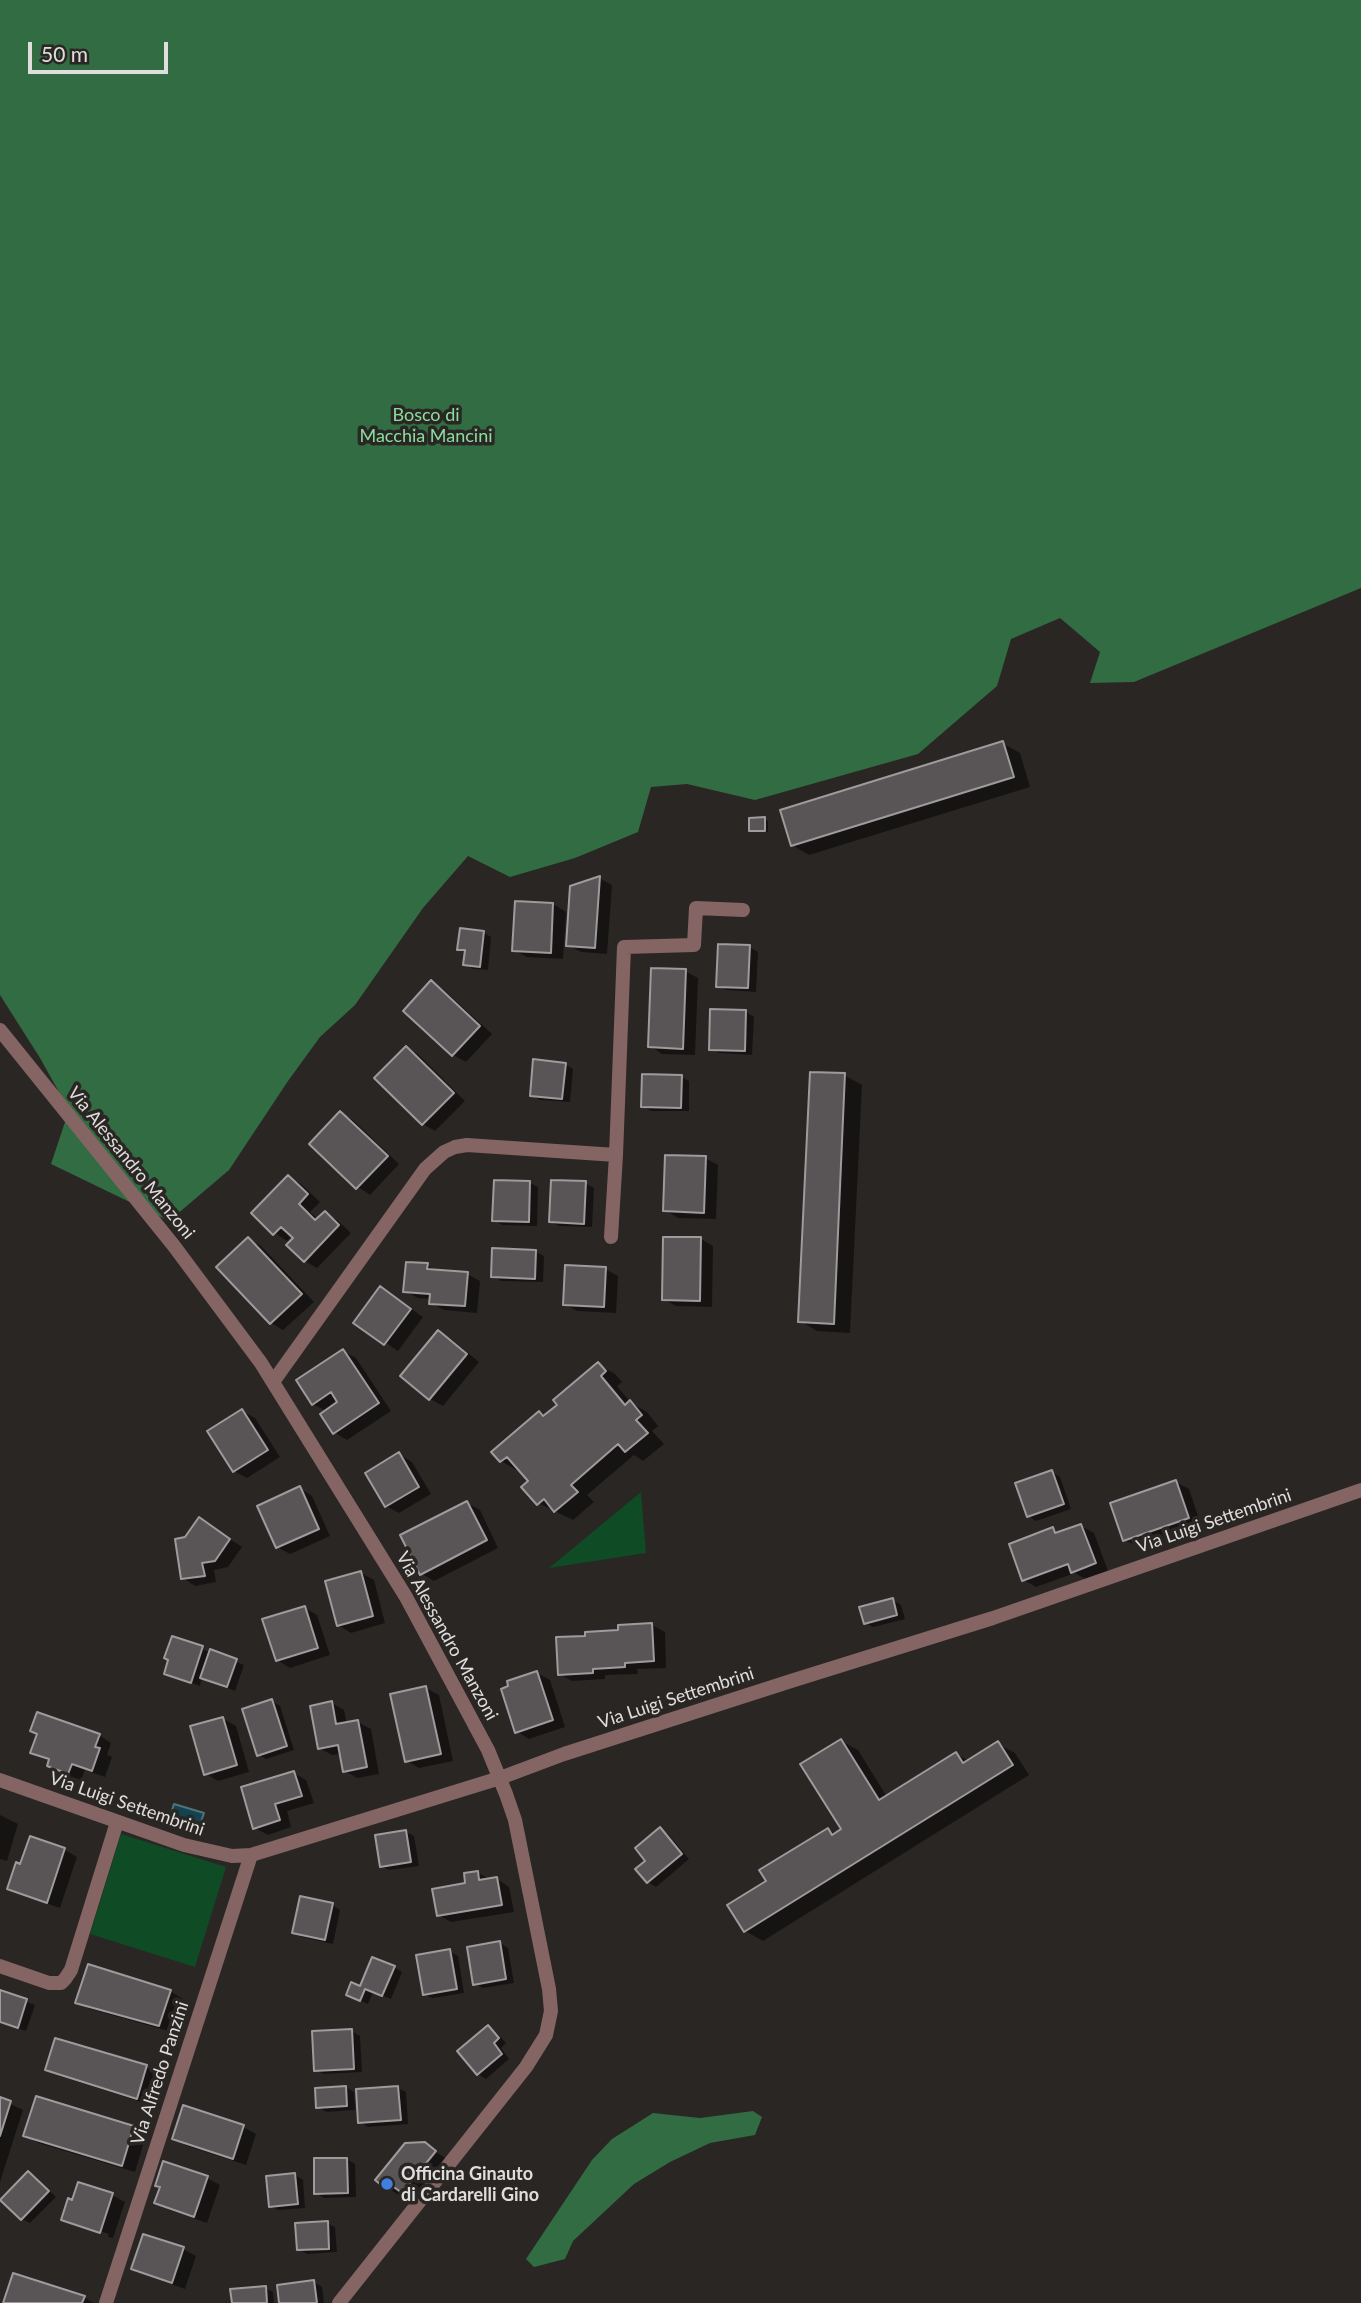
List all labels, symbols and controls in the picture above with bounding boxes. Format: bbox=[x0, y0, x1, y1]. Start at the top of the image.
scale bar bbox=[32, 28, 172, 72]
text: 50 m bbox=[41, 41, 88, 66]
park label: Bosco di Macchia Mancini bbox=[359, 404, 493, 446]
street label: Via Alessandro Manzoni bbox=[63, 1083, 199, 1243]
street label: Via Luigi Settembrini bbox=[1134, 1484, 1294, 1558]
street label: Via Alessandro Manzoni bbox=[392, 1548, 502, 1724]
street label: Via Luigi Settembrini bbox=[595, 1663, 757, 1733]
street label: Via Luigi Settembrini bbox=[47, 1767, 207, 1841]
street label: Via Alfredo Panzini bbox=[127, 1998, 193, 2148]
place label: Officina Ginauto di Cardarelli Gino bbox=[401, 2163, 539, 2206]
marker: Officina Ginauto di Cardarelli Gino bbox=[379, 2176, 395, 2192]

